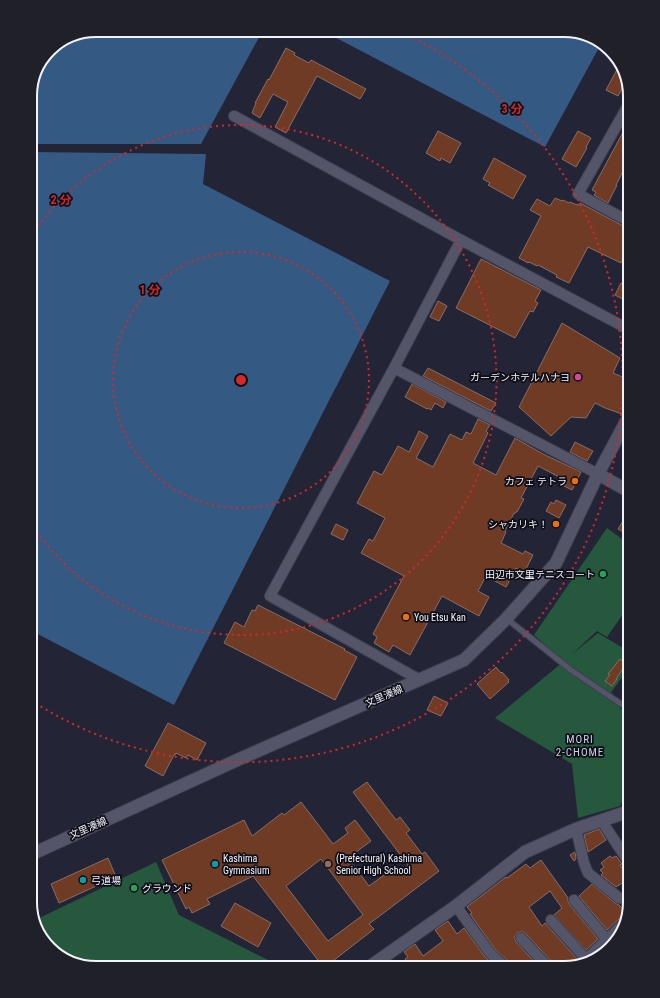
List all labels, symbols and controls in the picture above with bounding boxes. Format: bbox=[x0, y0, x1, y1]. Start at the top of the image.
text: 3 分 bbox=[502, 102, 522, 116]
text: 2 分 bbox=[51, 193, 71, 207]
text: 1 分 bbox=[140, 283, 160, 297]
place label: ガーデンホテルハナヨ bbox=[470, 372, 570, 383]
marker: ガーデンホテルハナヨ bbox=[573, 372, 583, 382]
centre of rings bbox=[234, 373, 248, 387]
place label: カフェ テトラ bbox=[505, 476, 567, 487]
marker: カフェ テトラ bbox=[570, 476, 580, 486]
place label: シャカリキ！ bbox=[488, 519, 548, 530]
marker: シャカリキ！ bbox=[551, 519, 561, 529]
place label: 田辺市文里テニスコート bbox=[485, 569, 595, 580]
marker: 田辺市文里テニスコート bbox=[598, 569, 608, 579]
marker: You Etsu Kan bbox=[401, 612, 411, 622]
place label: You Etsu Kan bbox=[414, 612, 466, 623]
street label: 文里湊線 bbox=[363, 683, 405, 709]
district label: MORI 2-CHOME bbox=[556, 733, 604, 759]
street label: 文里湊線 bbox=[67, 815, 109, 841]
place label: Kashima Gymnasium bbox=[223, 853, 269, 876]
place label: (Prefectural) Kashima Senior High School bbox=[336, 853, 422, 876]
marker: Kashima Gymnasium bbox=[210, 859, 220, 869]
marker: (Prefectural) Kashima Senior High School bbox=[323, 859, 333, 869]
marker: 弓道場 bbox=[78, 875, 88, 885]
place label: 弓道場 bbox=[91, 875, 121, 886]
marker: グラウンド bbox=[129, 883, 139, 893]
place label: グラウンド bbox=[142, 883, 192, 894]

